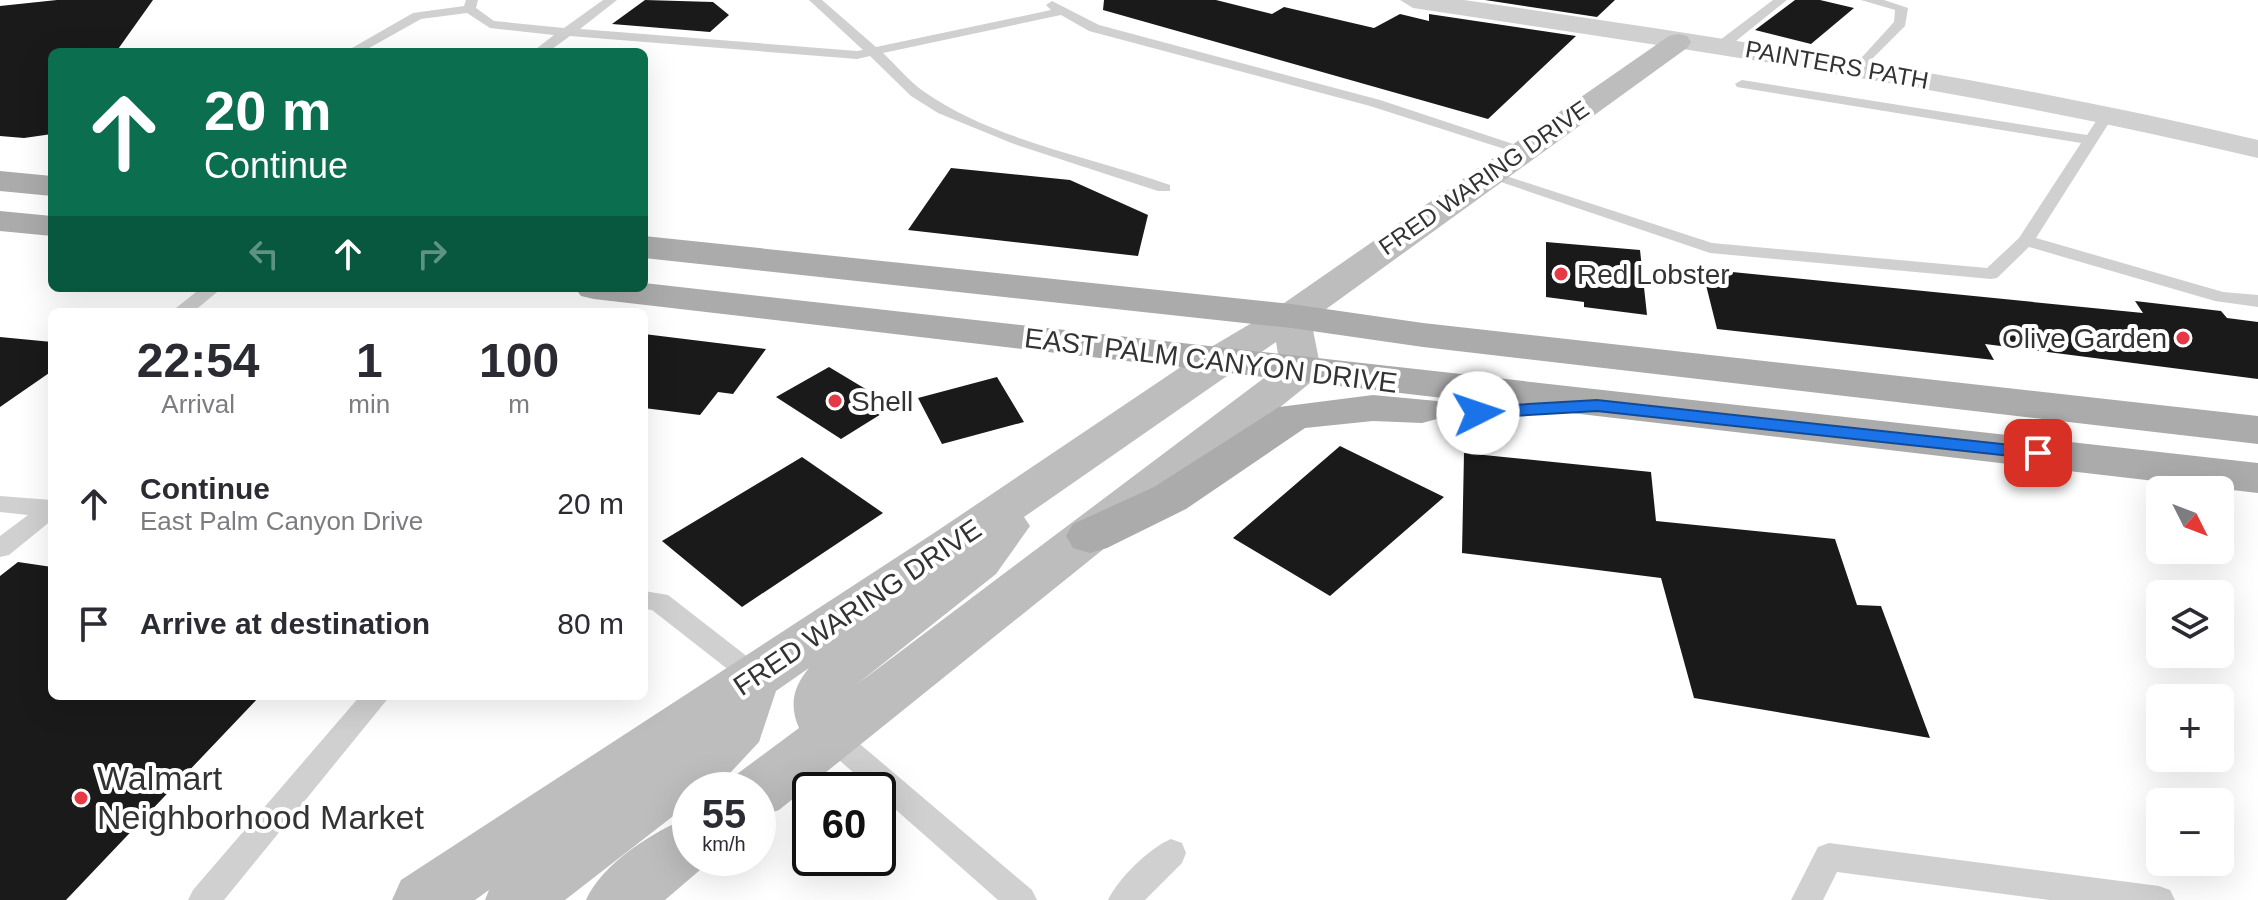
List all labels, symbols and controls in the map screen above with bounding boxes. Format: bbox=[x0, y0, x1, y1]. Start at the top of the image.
street label: PAINTERS PATH bbox=[1743, 35, 1931, 94]
text: 20 m bbox=[204, 79, 332, 142]
icon: ahead bbox=[72, 80, 176, 184]
street label: FRED WARING DRIVE bbox=[1374, 95, 1594, 260]
text: Continue bbox=[204, 145, 348, 186]
icon: left bbox=[242, 232, 286, 276]
icon: ahead bbox=[326, 232, 370, 276]
icon: right bbox=[410, 232, 454, 276]
place label: Red Lobster bbox=[1577, 259, 1730, 290]
marker: Red Lobster bbox=[1552, 265, 1570, 283]
street label: EAST PALM CANYON DRIVE bbox=[1023, 322, 1399, 399]
place label: Olive Garden bbox=[2002, 323, 2167, 354]
marker: Olive Garden bbox=[2174, 329, 2192, 347]
text: 22:54 bbox=[137, 334, 260, 387]
text: 1 bbox=[356, 334, 383, 387]
text: 100 bbox=[479, 334, 559, 387]
position arrow bbox=[1436, 371, 1520, 455]
place label: Shell bbox=[851, 386, 913, 417]
text: Arrival bbox=[161, 389, 235, 419]
text: min bbox=[348, 389, 390, 419]
text: m bbox=[508, 389, 530, 419]
marker: Shell bbox=[826, 392, 844, 410]
pin bbox=[2004, 419, 2072, 487]
icon: arrive bbox=[2016, 431, 2060, 475]
text: Continue bbox=[140, 472, 270, 505]
north arrow bbox=[2146, 476, 2234, 564]
map controls bbox=[2146, 476, 2234, 876]
icon: ahead bbox=[72, 482, 116, 526]
text: 20 m bbox=[557, 487, 624, 520]
text: East Palm Canyon Drive bbox=[140, 506, 423, 536]
street label: FRED WARING DRIVE bbox=[728, 513, 987, 702]
button: layers bbox=[2146, 580, 2234, 668]
icon: arrive bbox=[72, 602, 116, 646]
text: Arrive at destination bbox=[140, 607, 430, 640]
text: 80 m bbox=[557, 607, 624, 640]
button: + bbox=[2146, 684, 2234, 772]
place label: Walmart Neighborhood Market bbox=[97, 759, 425, 836]
speed limit sign: 60 bbox=[792, 772, 896, 876]
button: − bbox=[2146, 788, 2234, 876]
marker: Walmart Neighborhood Market bbox=[72, 789, 90, 807]
text: 55 bbox=[702, 792, 746, 836]
text: km/h bbox=[702, 833, 746, 855]

